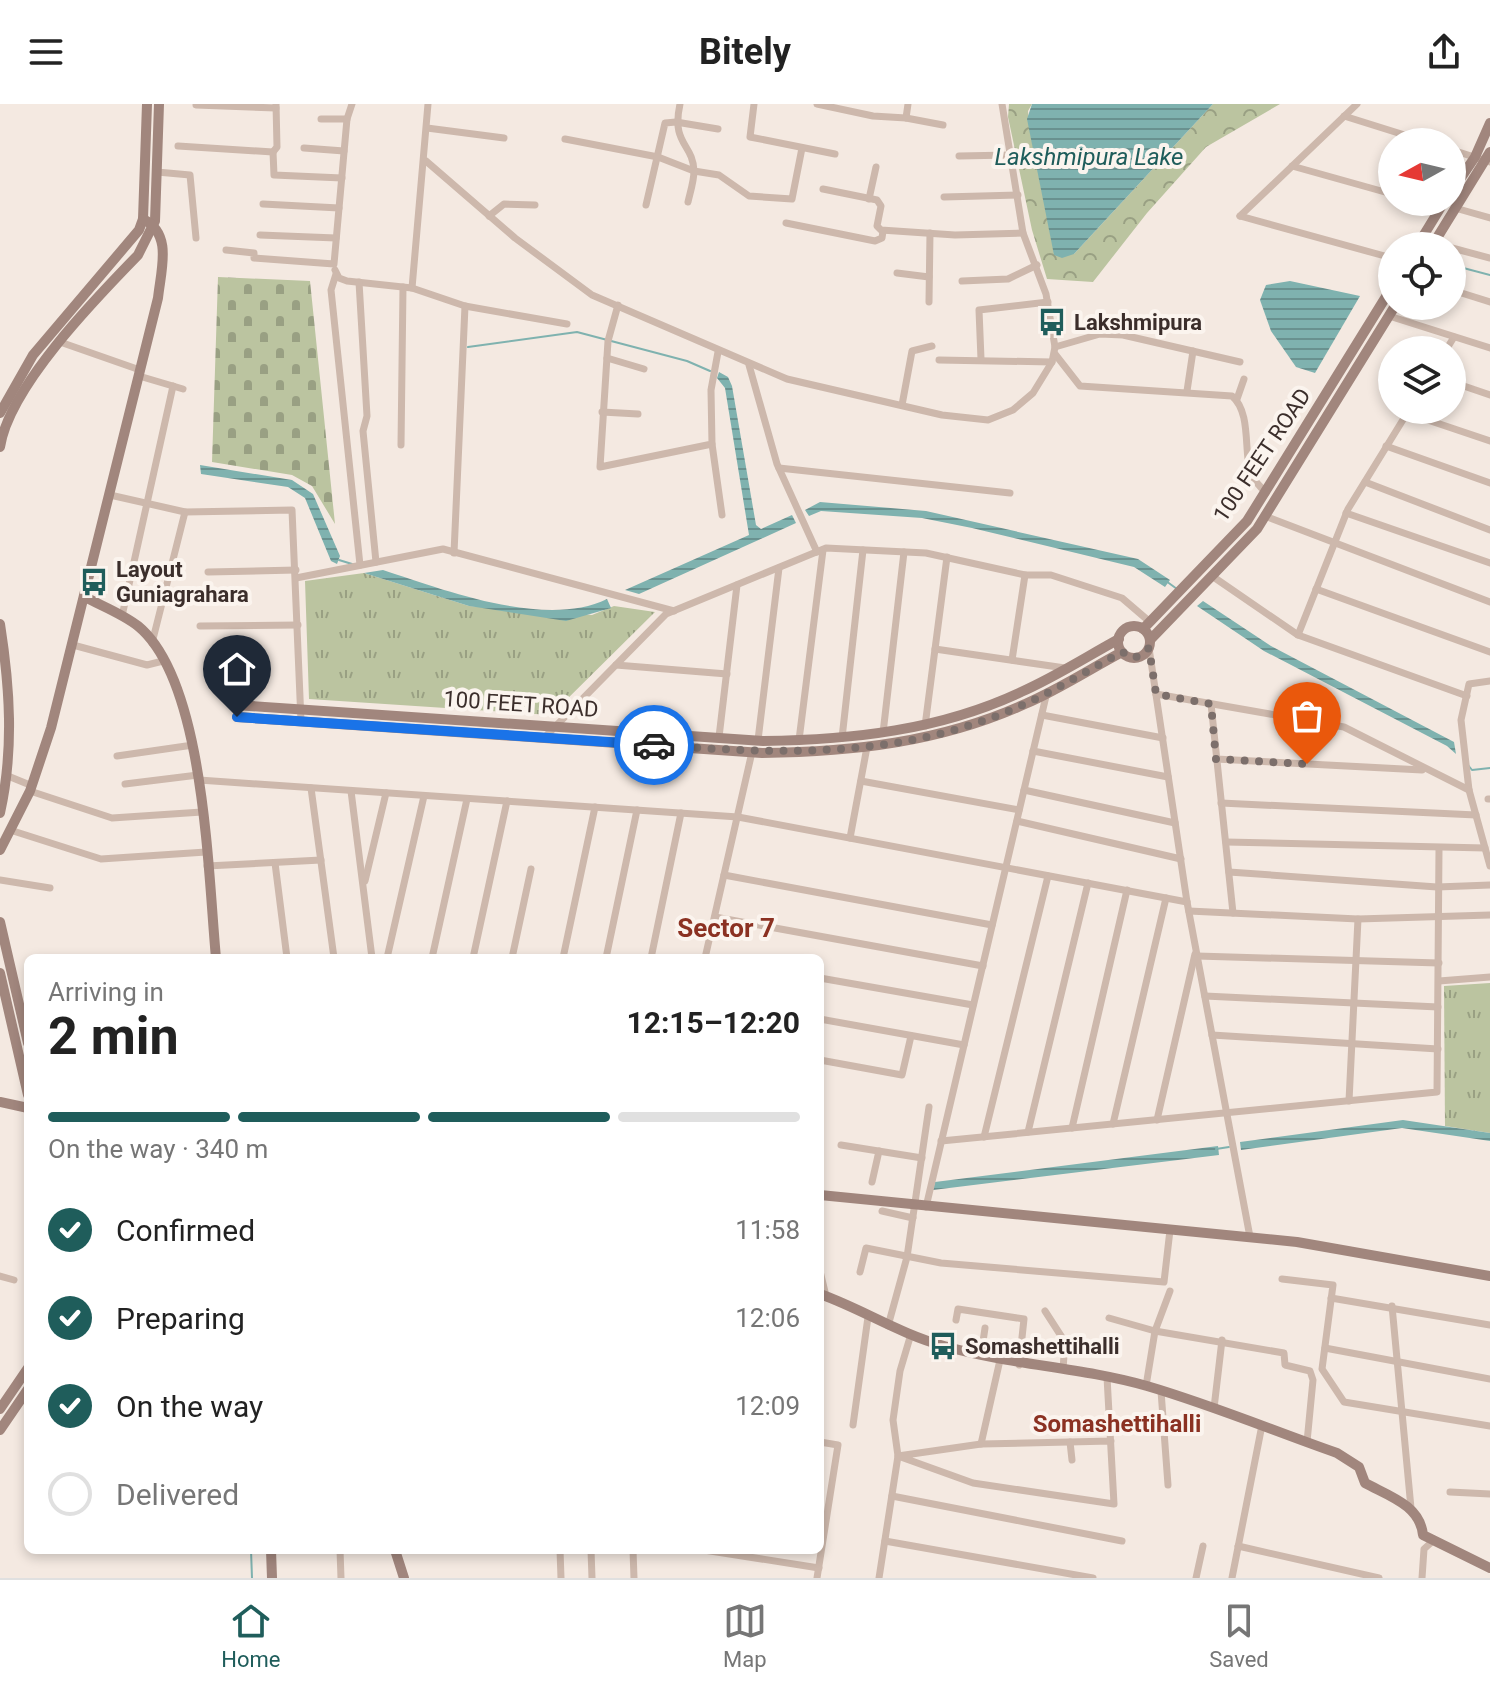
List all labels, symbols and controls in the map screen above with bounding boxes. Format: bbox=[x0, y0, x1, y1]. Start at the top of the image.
icon: menu bbox=[24, 30, 68, 74]
icon: share bbox=[1422, 30, 1466, 74]
text: Bitely bbox=[699, 31, 791, 73]
north arrow bbox=[1378, 128, 1466, 216]
map controls bbox=[1378, 128, 1466, 424]
water label: Lakshmipura Lake bbox=[995, 143, 1183, 171]
button: locate bbox=[1378, 232, 1466, 320]
bus stop icon: Lakshmipura bbox=[1037, 307, 1067, 337]
place label: Lakshmipura bbox=[1074, 310, 1202, 335]
button: layers bbox=[1378, 336, 1466, 424]
street label: 100 FEET ROAD bbox=[1208, 384, 1316, 526]
place label: Layout Guniagrahara bbox=[116, 557, 249, 607]
bus stop icon: Layout Guniagrahara bbox=[79, 567, 109, 597]
pin bbox=[203, 635, 271, 717]
icon: home bbox=[215, 647, 259, 691]
pin bbox=[1273, 682, 1341, 764]
street label: 100 FEET ROAD bbox=[443, 686, 599, 722]
icon: bag bbox=[1285, 694, 1329, 738]
courier bbox=[614, 705, 694, 785]
icon: car bbox=[632, 723, 676, 767]
district label: Sector 7 bbox=[677, 913, 775, 943]
text: Arriving in bbox=[48, 977, 164, 1007]
text: 12:15–12:20 bbox=[626, 1005, 800, 1040]
text: 2 min bbox=[48, 1006, 179, 1067]
text: On the way · 340 m bbox=[48, 1134, 268, 1164]
icon: check bbox=[48, 1208, 92, 1252]
text: Confirmed bbox=[116, 1213, 255, 1248]
text: 11:58 bbox=[735, 1215, 800, 1245]
icon: check bbox=[48, 1296, 92, 1340]
text: Preparing bbox=[116, 1301, 245, 1336]
text: 12:06 bbox=[735, 1303, 800, 1333]
bus stop icon: Somashettihalli bbox=[928, 1331, 958, 1361]
place label: Somashettihalli bbox=[965, 1334, 1120, 1359]
icon: check bbox=[48, 1384, 92, 1428]
text: On the way bbox=[116, 1389, 263, 1424]
text: 12:09 bbox=[735, 1391, 800, 1421]
district label: Somashettihalli bbox=[1033, 1410, 1201, 1438]
text: Delivered bbox=[116, 1477, 239, 1512]
tab: Home bbox=[221, 1599, 280, 1672]
tab: Map bbox=[723, 1599, 767, 1672]
tab: Saved bbox=[1209, 1599, 1269, 1672]

